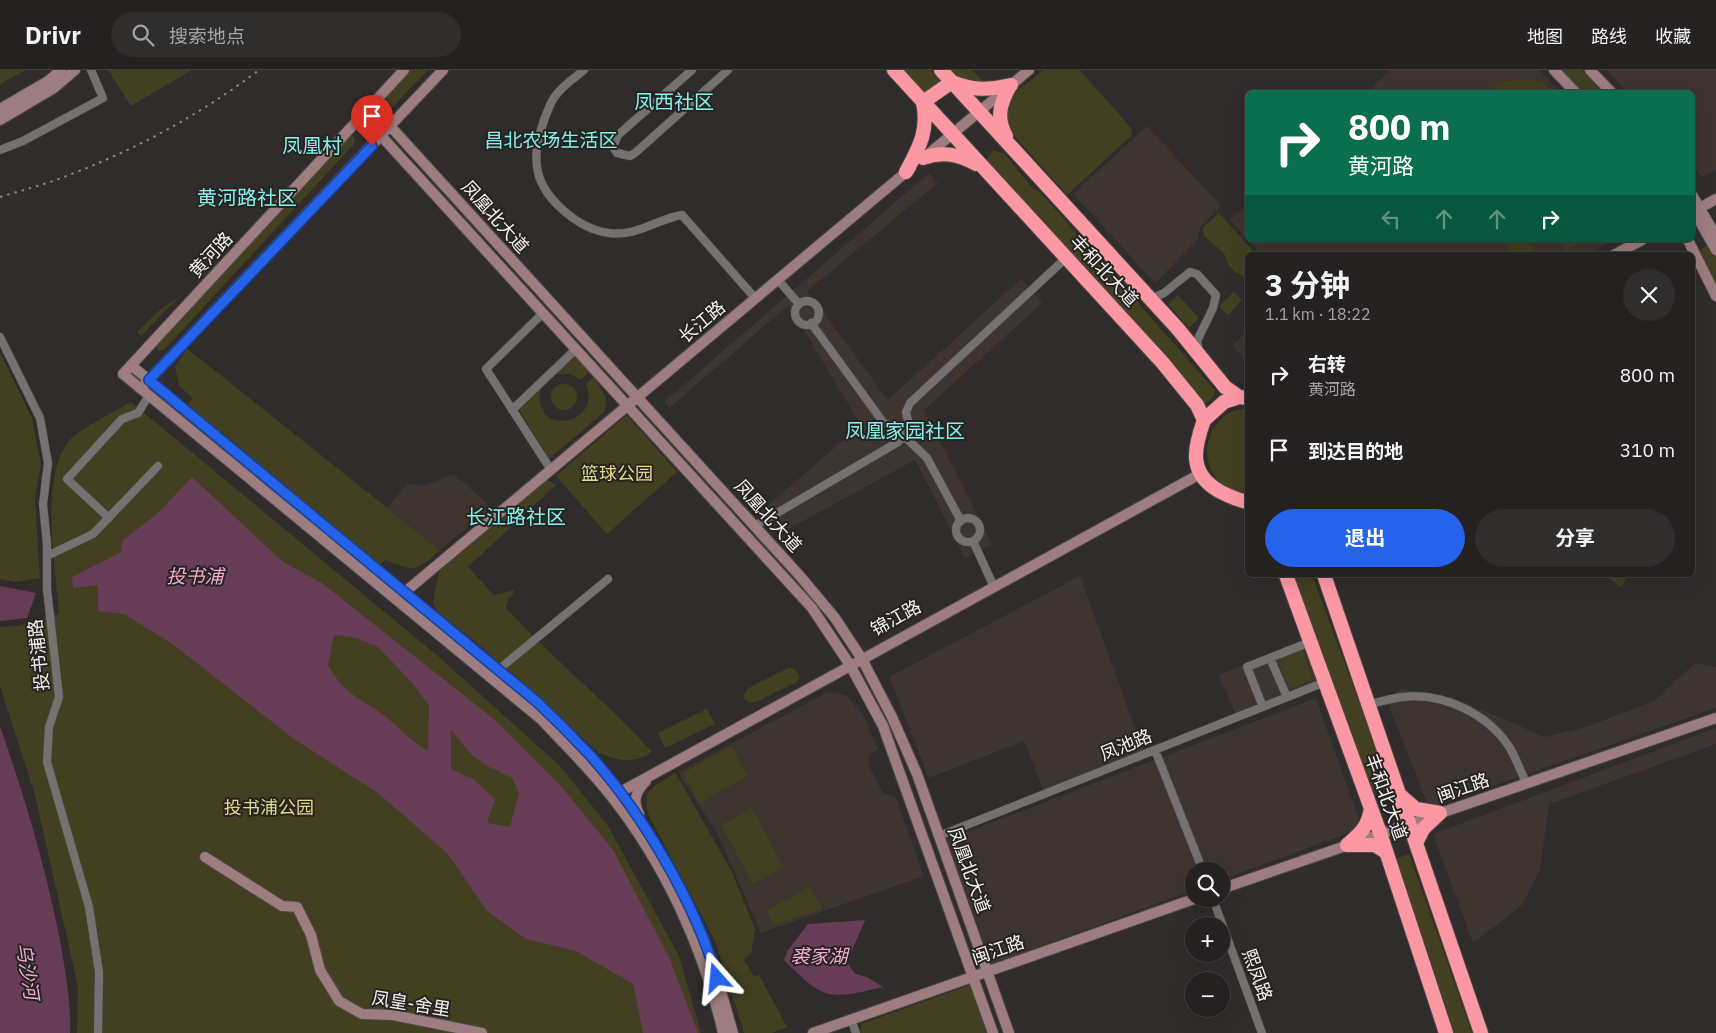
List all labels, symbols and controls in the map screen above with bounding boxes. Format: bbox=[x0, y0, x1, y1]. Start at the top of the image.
search box bbox=[111, 12, 461, 57]
text: Drivr bbox=[25, 19, 81, 51]
icon: search bbox=[129, 21, 157, 49]
text: 搜索地点 bbox=[169, 24, 245, 48]
text: 地图 bbox=[1527, 25, 1563, 48]
text: 路线 bbox=[1591, 25, 1627, 48]
text: 收藏 bbox=[1655, 25, 1691, 48]
district label: 凤西社区 bbox=[634, 88, 714, 115]
pin bbox=[351, 95, 393, 146]
icon: arrive bbox=[358, 102, 386, 130]
text: 800 m bbox=[1348, 104, 1451, 150]
icon: right bbox=[1265, 110, 1330, 175]
district label: 昌北农场生活区 bbox=[484, 128, 618, 152]
district label: 凤凰村 bbox=[282, 132, 342, 159]
text: 黄河路 bbox=[1348, 151, 1414, 180]
street label: 凤凰北大道 bbox=[457, 176, 534, 258]
district label: 黄河路社区 bbox=[197, 184, 297, 211]
icon: left bbox=[1377, 205, 1405, 233]
icon: ahead bbox=[1430, 205, 1458, 233]
icon: ahead bbox=[1483, 205, 1511, 233]
icon: right bbox=[1536, 205, 1564, 233]
street label: 黄河路 bbox=[184, 227, 237, 282]
street label: 丰和北大道 bbox=[1065, 230, 1143, 311]
text: 3 分钟 bbox=[1265, 265, 1350, 304]
button: close bbox=[1623, 269, 1675, 321]
street label: 长江路 bbox=[674, 295, 730, 348]
text: 1.1 km · 18:22 bbox=[1265, 304, 1371, 324]
text: 右转 bbox=[1308, 352, 1346, 376]
icon: right bbox=[1265, 361, 1293, 389]
text: 800 m bbox=[1620, 363, 1675, 387]
text: 黄河路 bbox=[1308, 379, 1356, 399]
district label: 凤凰家园社区 bbox=[845, 417, 965, 444]
icon: arrive bbox=[1265, 436, 1293, 464]
text: 310 m bbox=[1620, 438, 1675, 462]
text: 到达目的地 bbox=[1308, 439, 1403, 463]
park label: 篮球公园 bbox=[581, 462, 653, 485]
street label: 凤凰北大道 bbox=[730, 475, 807, 557]
district label: 长江路社区 bbox=[466, 503, 566, 530]
button: 退出 bbox=[1265, 509, 1465, 567]
button: 分享 bbox=[1475, 509, 1675, 567]
water label: 投书浦 bbox=[166, 564, 226, 588]
street label: 锦江路 bbox=[867, 594, 925, 641]
street label: 投书浦路 bbox=[23, 618, 54, 692]
street label: 凤池路 bbox=[1096, 724, 1155, 765]
street label: 丰和北大道 bbox=[1360, 751, 1413, 843]
street label: 闽江路 bbox=[1434, 768, 1492, 807]
park label: 投书浦公园 bbox=[224, 796, 314, 819]
street label: 凤凰北大道 bbox=[943, 824, 996, 916]
map controls bbox=[1185, 862, 1230, 1017]
button: search bbox=[1185, 862, 1230, 907]
button: + bbox=[1185, 917, 1230, 962]
street label: 闽江路 bbox=[969, 930, 1027, 969]
water label: 乌沙河 bbox=[12, 941, 45, 1005]
water label: 裘家湖 bbox=[790, 944, 850, 968]
street label: 熙凤路 bbox=[1237, 946, 1278, 1004]
position arrow bbox=[690, 951, 742, 1003]
button: − bbox=[1185, 972, 1230, 1017]
street label: 凤皇-舍里 bbox=[370, 986, 452, 1021]

